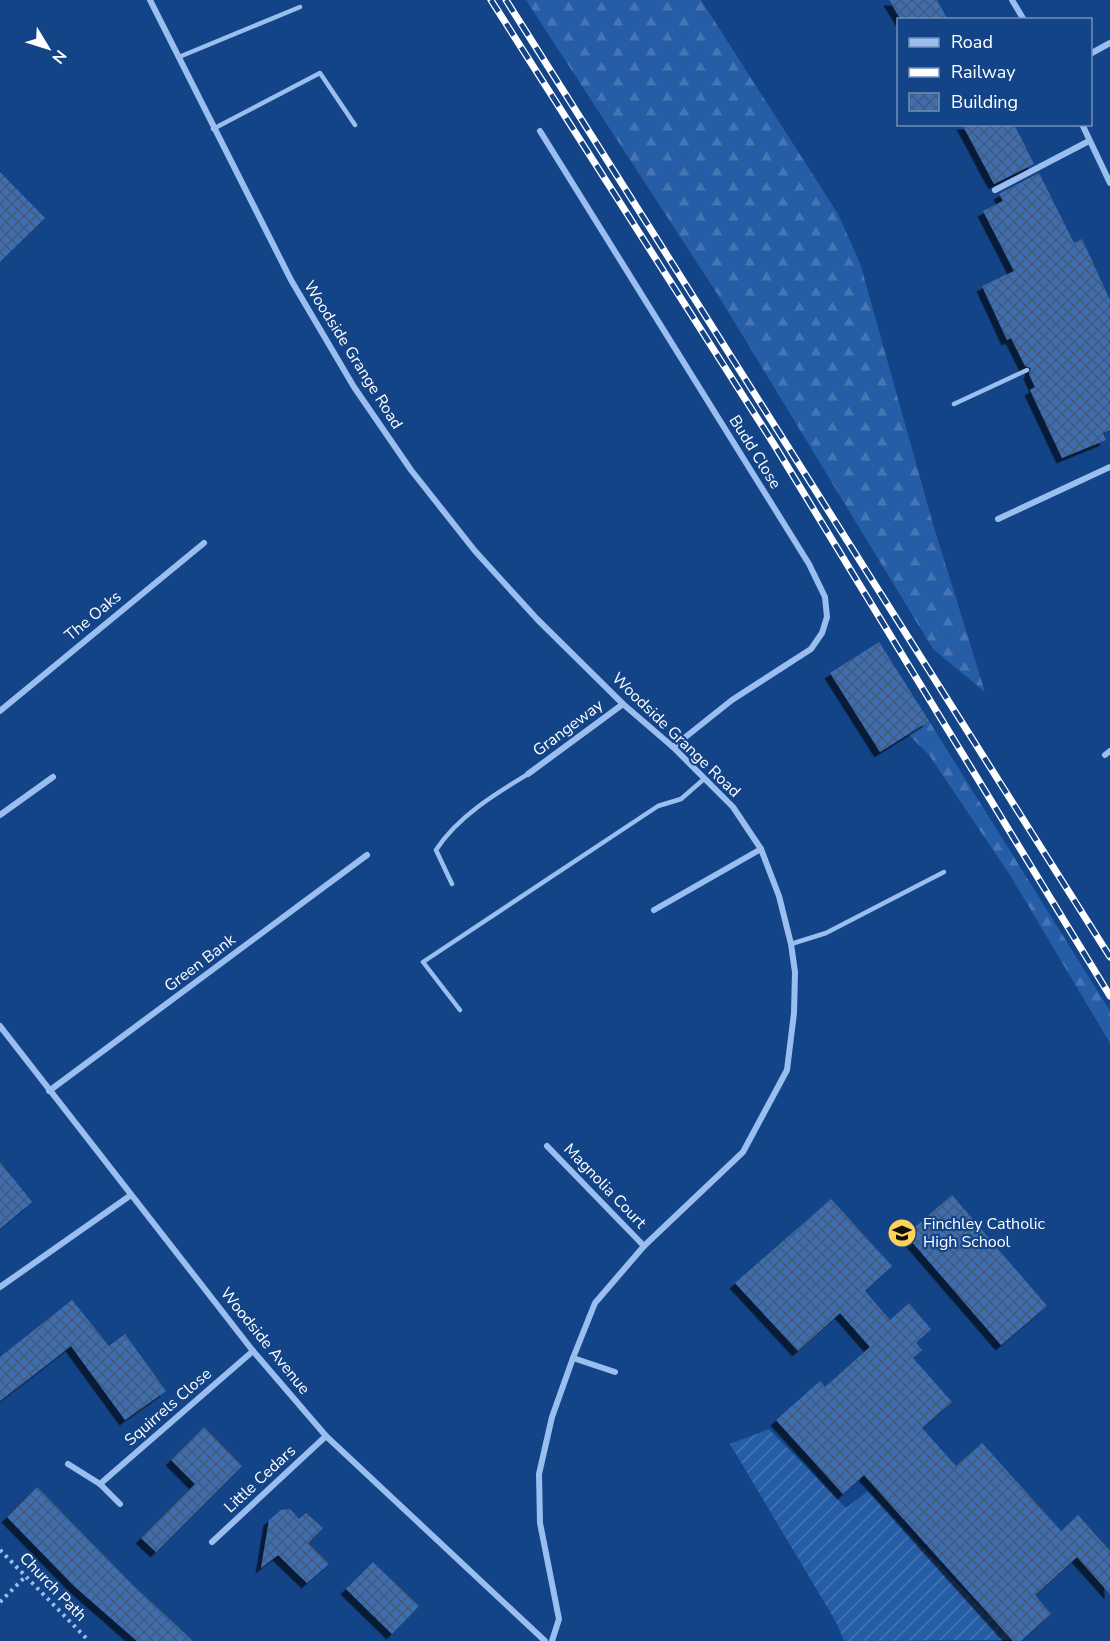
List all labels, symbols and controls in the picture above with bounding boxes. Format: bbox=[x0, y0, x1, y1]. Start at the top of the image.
north arrow bbox=[18, 18, 78, 78]
legend bbox=[897, 18, 1092, 126]
text: Road bbox=[951, 30, 993, 54]
text: N bbox=[47, 45, 71, 68]
text: Railway bbox=[951, 60, 1016, 84]
text: Building bbox=[951, 90, 1018, 114]
street label: Woodside Grange Road bbox=[298, 277, 408, 433]
street label: Budd Close bbox=[724, 411, 786, 493]
street label: The Oaks bbox=[60, 586, 126, 646]
street label: Woodside Grange Road bbox=[607, 668, 745, 802]
street label: Grangeway bbox=[528, 694, 608, 762]
street label: Green Bank bbox=[160, 928, 241, 997]
street label: Magnolia Court bbox=[559, 1139, 652, 1234]
place label: Finchley Catholic High School bbox=[923, 1213, 1045, 1253]
school or university icon: Finchley Catholic High School bbox=[886, 1217, 918, 1249]
street label: Woodside Avenue bbox=[215, 1283, 315, 1399]
street label: Squirrels Close bbox=[120, 1363, 216, 1451]
street label: Little Cedars bbox=[219, 1440, 301, 1518]
street label: Church Path bbox=[15, 1548, 91, 1626]

